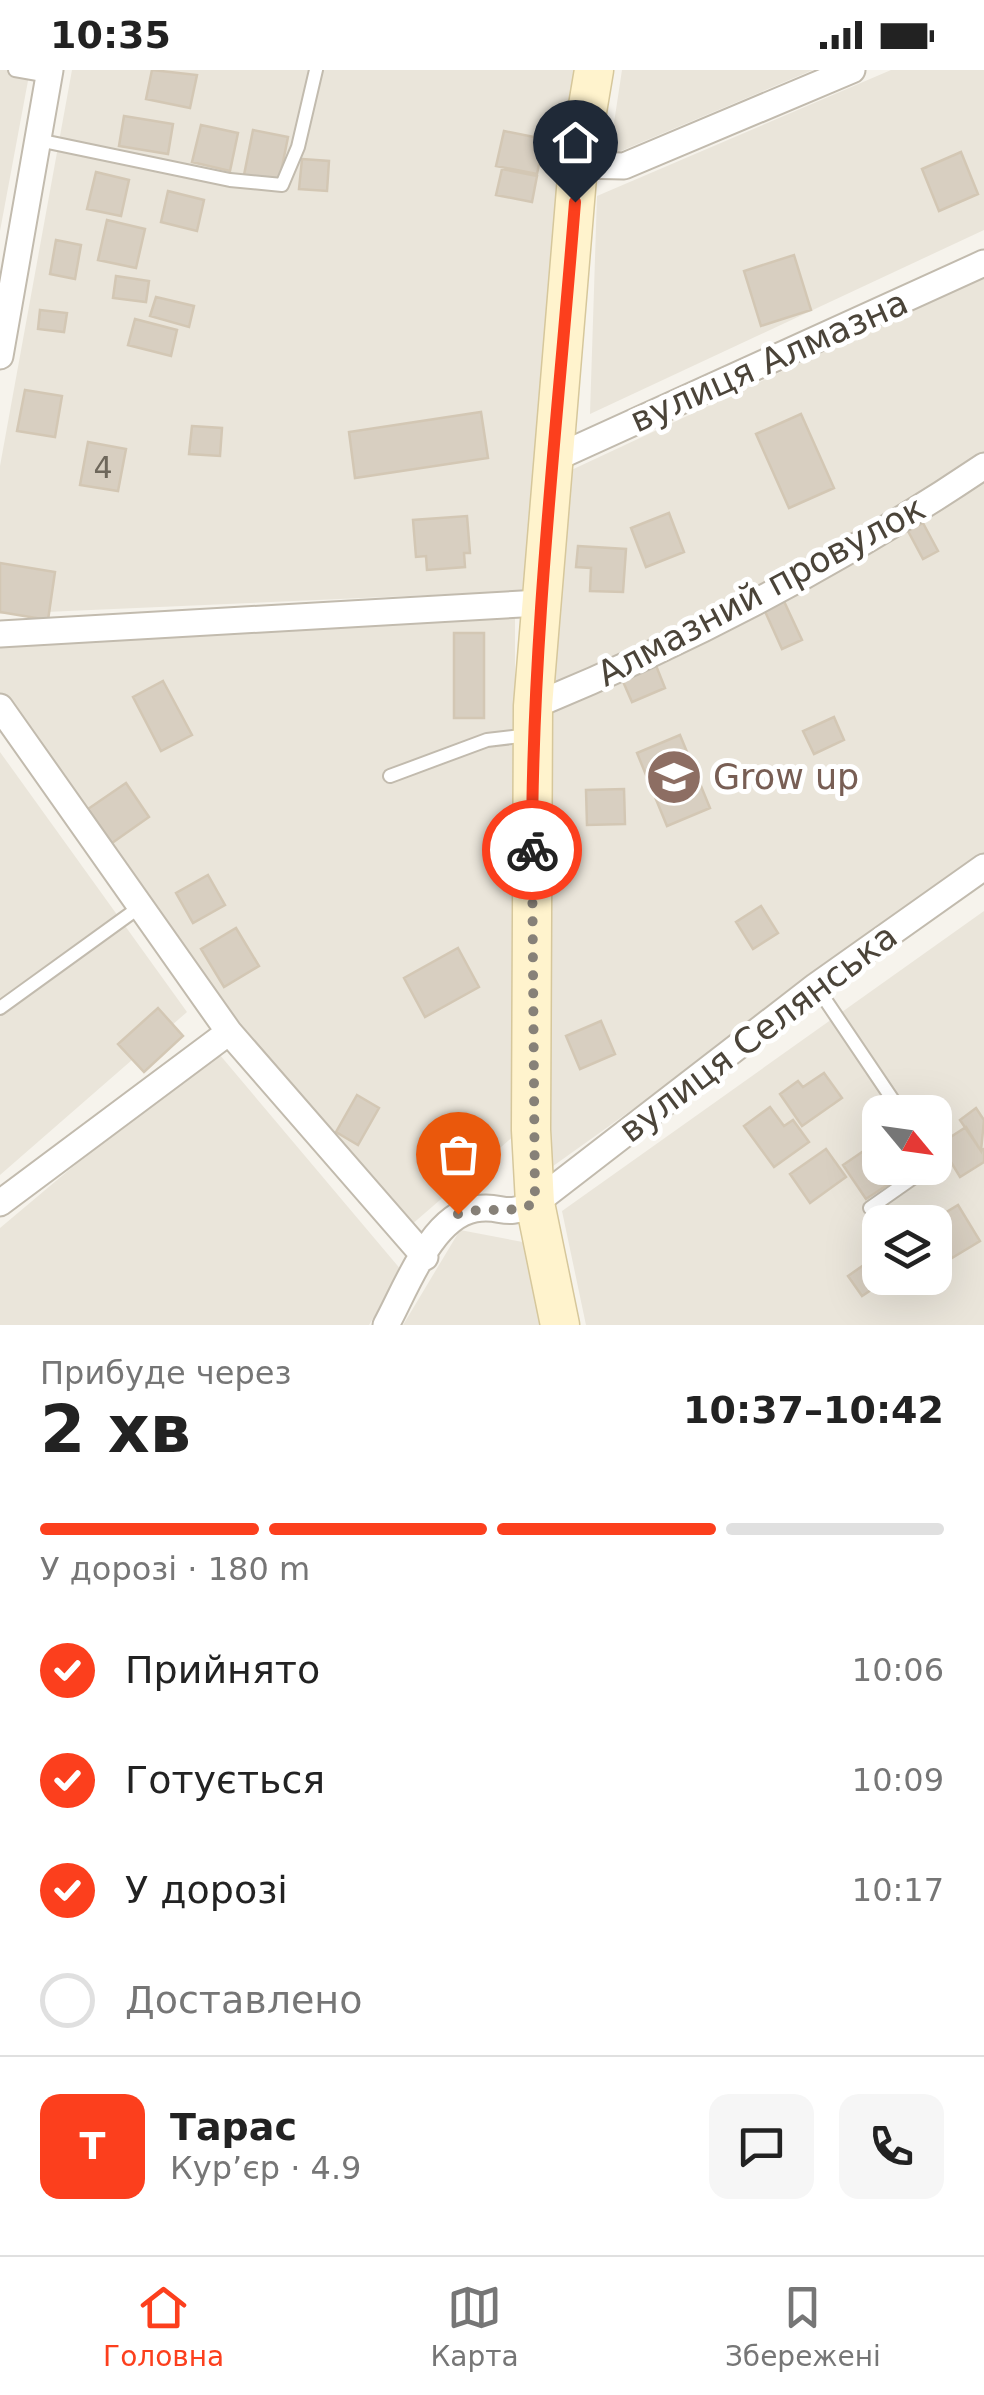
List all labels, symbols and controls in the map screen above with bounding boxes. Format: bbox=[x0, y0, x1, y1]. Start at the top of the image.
text: 10:35 bbox=[50, 13, 171, 57]
pin bbox=[533, 100, 618, 203]
icon: home bbox=[548, 115, 603, 170]
street label: вулиця Алмазна bbox=[624, 282, 914, 440]
house number: 4 bbox=[93, 450, 113, 485]
street label: Алмазний провулок bbox=[590, 488, 932, 694]
school or university icon: Grow up bbox=[644, 747, 704, 807]
place label: Grow up bbox=[713, 757, 859, 797]
courier bbox=[482, 800, 582, 900]
icon: bike bbox=[505, 823, 560, 878]
street label: вулиця Селянська bbox=[611, 916, 905, 1150]
north arrow bbox=[862, 1095, 952, 1185]
map controls bbox=[862, 1095, 952, 1295]
pin bbox=[416, 1112, 501, 1215]
icon: bag bbox=[431, 1127, 486, 1182]
button: layers bbox=[862, 1205, 952, 1295]
text: Прибуде через bbox=[40, 1354, 291, 1392]
text: 10:37–10:42 bbox=[683, 1388, 944, 1432]
text: 2 хв bbox=[40, 1392, 191, 1467]
text: У дорозі · 180 m bbox=[40, 1550, 310, 1588]
icon: check bbox=[40, 1643, 95, 1698]
text: Прийнято bbox=[125, 1648, 320, 1692]
text: 10:06 bbox=[852, 1651, 944, 1689]
icon: check bbox=[40, 1753, 95, 1808]
text: Готується bbox=[125, 1758, 325, 1802]
text: 10:09 bbox=[852, 1761, 944, 1799]
icon: check bbox=[40, 1863, 95, 1918]
text: У дорозі bbox=[125, 1868, 288, 1912]
text: 10:17 bbox=[852, 1871, 944, 1909]
text: Доставлено bbox=[125, 1978, 362, 2022]
button: chat bbox=[709, 2094, 814, 2199]
button: phone bbox=[839, 2094, 944, 2199]
text: Тарас bbox=[170, 2105, 297, 2149]
text: Т bbox=[80, 2124, 105, 2168]
text: Кур’єр · 4.9 bbox=[170, 2149, 361, 2187]
tab: Головна bbox=[103, 2280, 224, 2373]
tab: Карта bbox=[430, 2280, 519, 2373]
tab: Збережені bbox=[725, 2280, 881, 2373]

